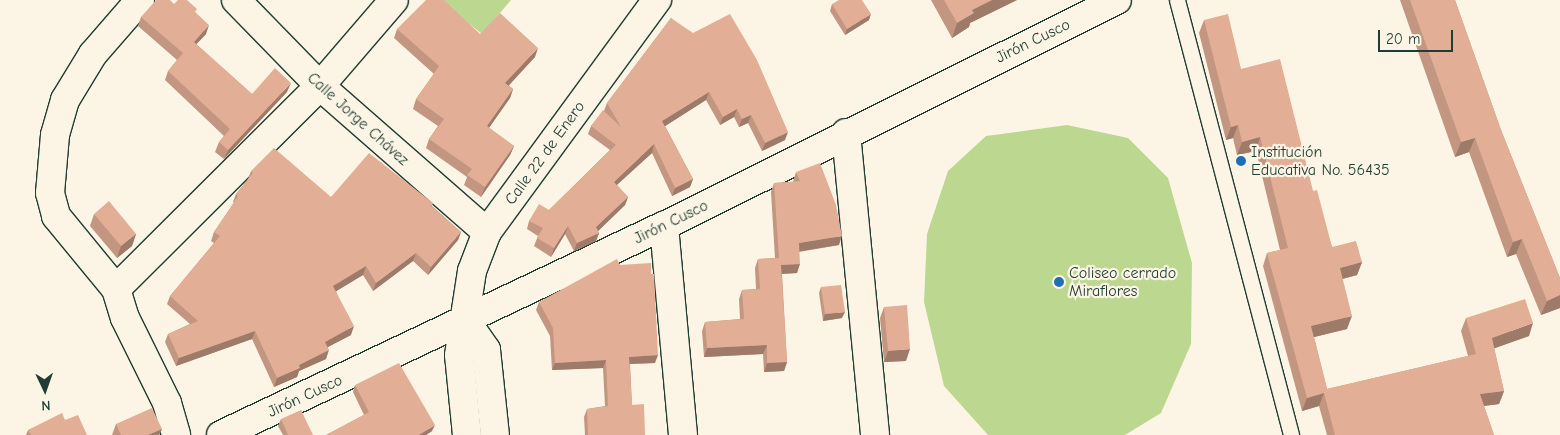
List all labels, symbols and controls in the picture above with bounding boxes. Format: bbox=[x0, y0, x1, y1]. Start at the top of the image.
street label: Jirón Cusco bbox=[993, 15, 1073, 67]
scale bar bbox=[1380, 20, 1455, 52]
text: 20 m bbox=[1386, 30, 1420, 48]
street label: Calle Jorge Chávez bbox=[303, 68, 413, 170]
street label: Calle 22 de Enero bbox=[501, 97, 589, 209]
place label: Institución Educativa No. 56435 bbox=[1251, 142, 1390, 180]
marker: Institución Educativa No. 56435 bbox=[1235, 155, 1247, 167]
street label: Jirón Cusco bbox=[631, 196, 711, 248]
place label: Coliseo cerrado Miraflores bbox=[1069, 263, 1176, 301]
marker: Coliseo cerrado Miraflores bbox=[1053, 276, 1065, 288]
north arrow bbox=[20, 365, 70, 415]
street label: Jirón Cusco bbox=[265, 370, 345, 422]
text: N bbox=[41, 397, 51, 414]

